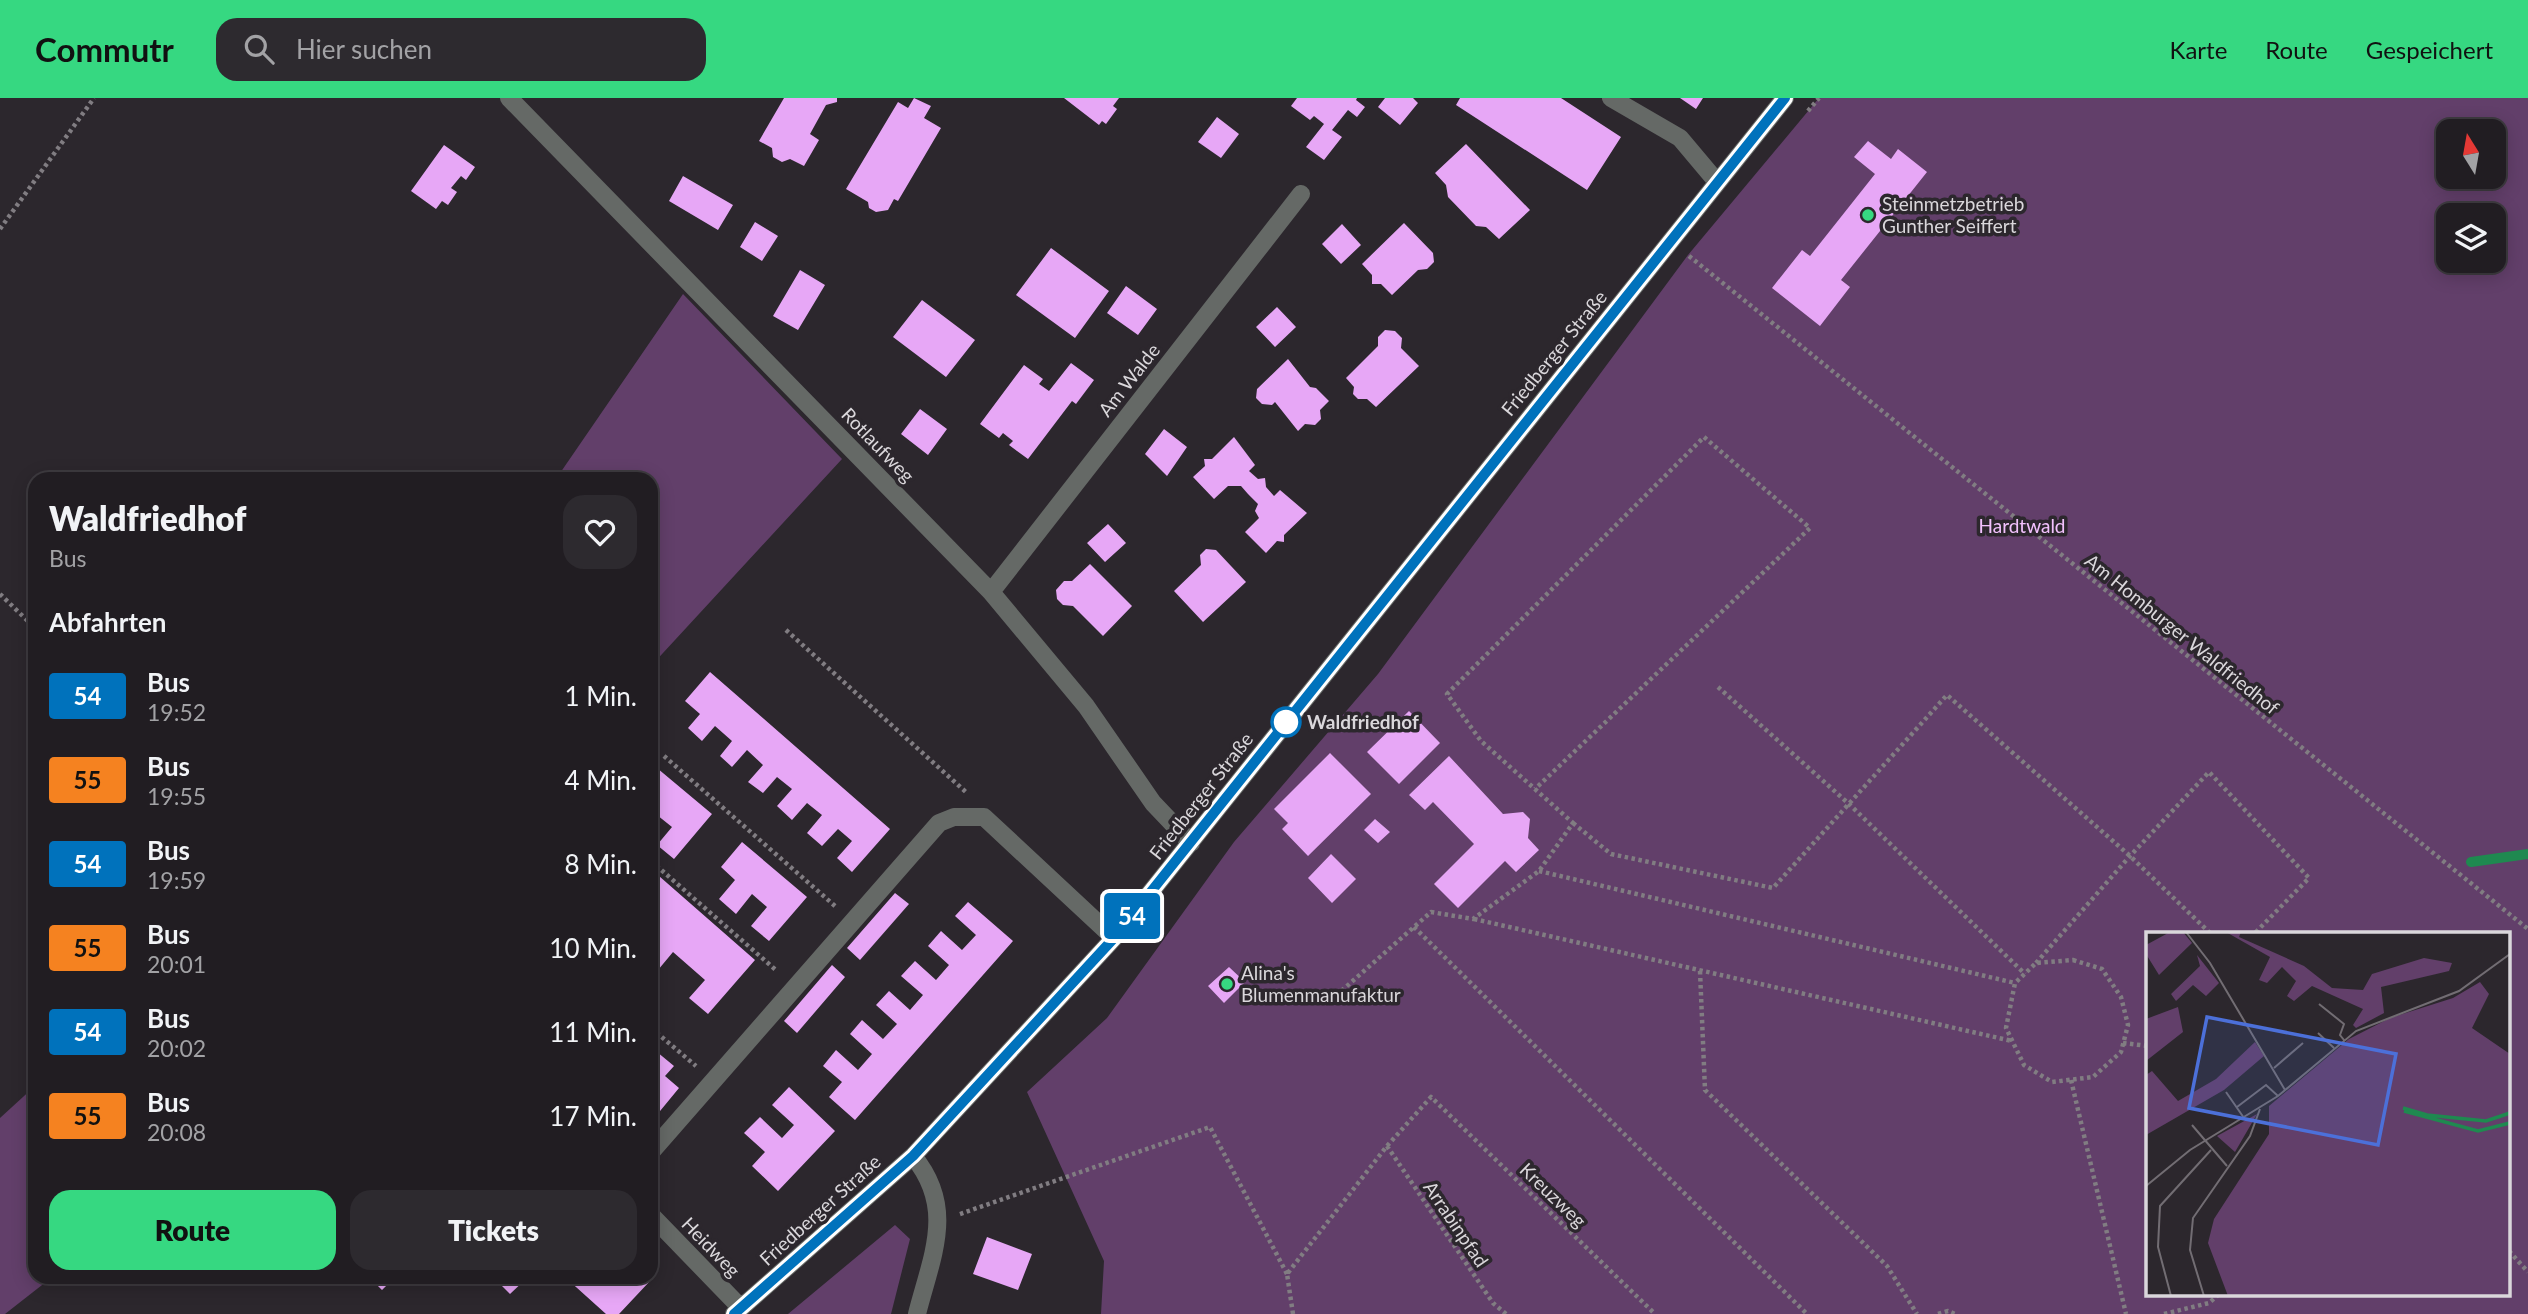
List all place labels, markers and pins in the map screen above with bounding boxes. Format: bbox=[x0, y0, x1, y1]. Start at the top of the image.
place label: Steinmetzbetrieb Gunther Seiffert bbox=[1882, 192, 2024, 237]
marker: Steinmetzbetrieb Gunther Seiffert bbox=[1860, 207, 1876, 223]
marker: Waldfriedhof bbox=[1271, 707, 1301, 737]
place label: Waldfriedhof bbox=[1307, 710, 1419, 733]
place label: Alina's Blumenmanufaktur bbox=[1241, 961, 1401, 1006]
marker: Alina's Blumenmanufaktur bbox=[1219, 976, 1235, 992]

